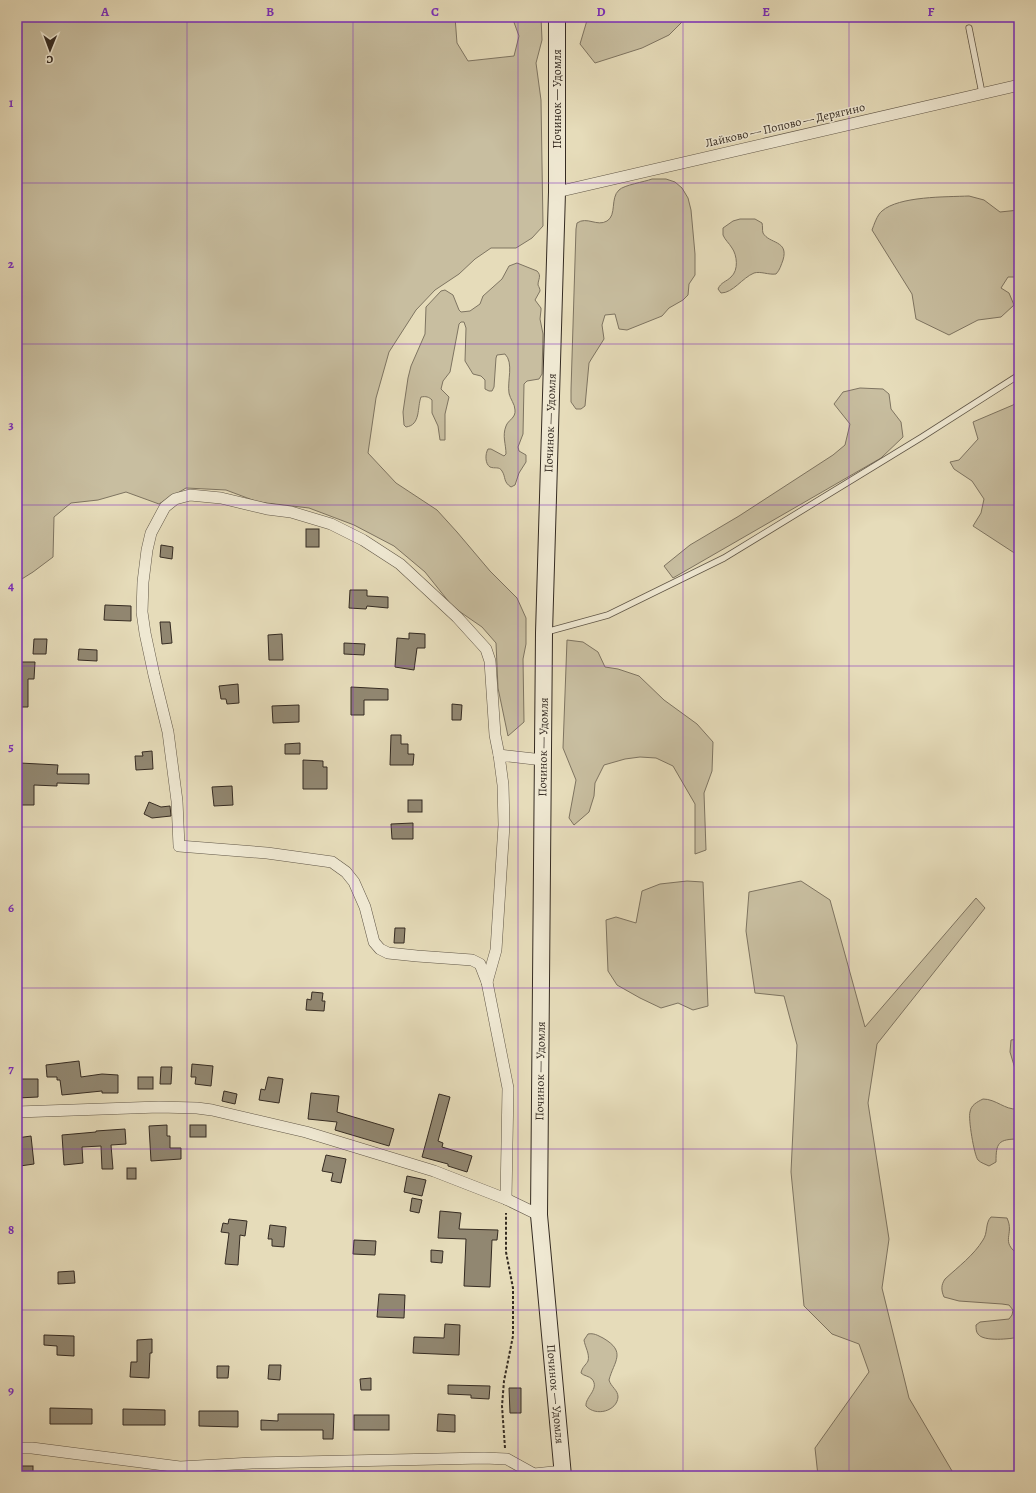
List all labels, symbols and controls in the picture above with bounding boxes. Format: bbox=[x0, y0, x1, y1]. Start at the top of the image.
text: A bbox=[100, 3, 110, 20]
text: B bbox=[266, 3, 274, 20]
text: C bbox=[431, 3, 439, 20]
text: D bbox=[596, 3, 606, 20]
text: E bbox=[762, 3, 770, 20]
text: F bbox=[928, 3, 935, 20]
north arrow bbox=[30, 30, 70, 70]
street label: Починок — Удомля bbox=[549, 49, 565, 149]
text: С bbox=[46, 52, 53, 67]
text: 1 bbox=[9, 94, 14, 111]
street label: Лайково — Попово — Дерягино bbox=[703, 99, 867, 151]
text: 2 bbox=[8, 255, 15, 272]
street label: Починок — Удомля bbox=[540, 373, 560, 473]
text: 3 bbox=[8, 416, 14, 433]
text: 4 bbox=[8, 577, 14, 594]
street label: Починок — Удомля bbox=[534, 697, 552, 797]
text: 5 bbox=[8, 738, 14, 755]
text: 6 bbox=[8, 899, 14, 916]
street label: Починок — Удомля bbox=[531, 1021, 549, 1121]
text: 7 bbox=[8, 1060, 14, 1077]
text: 8 bbox=[8, 1221, 14, 1238]
street label: Починок — Удомля bbox=[543, 1344, 568, 1445]
text: 9 bbox=[8, 1382, 14, 1399]

